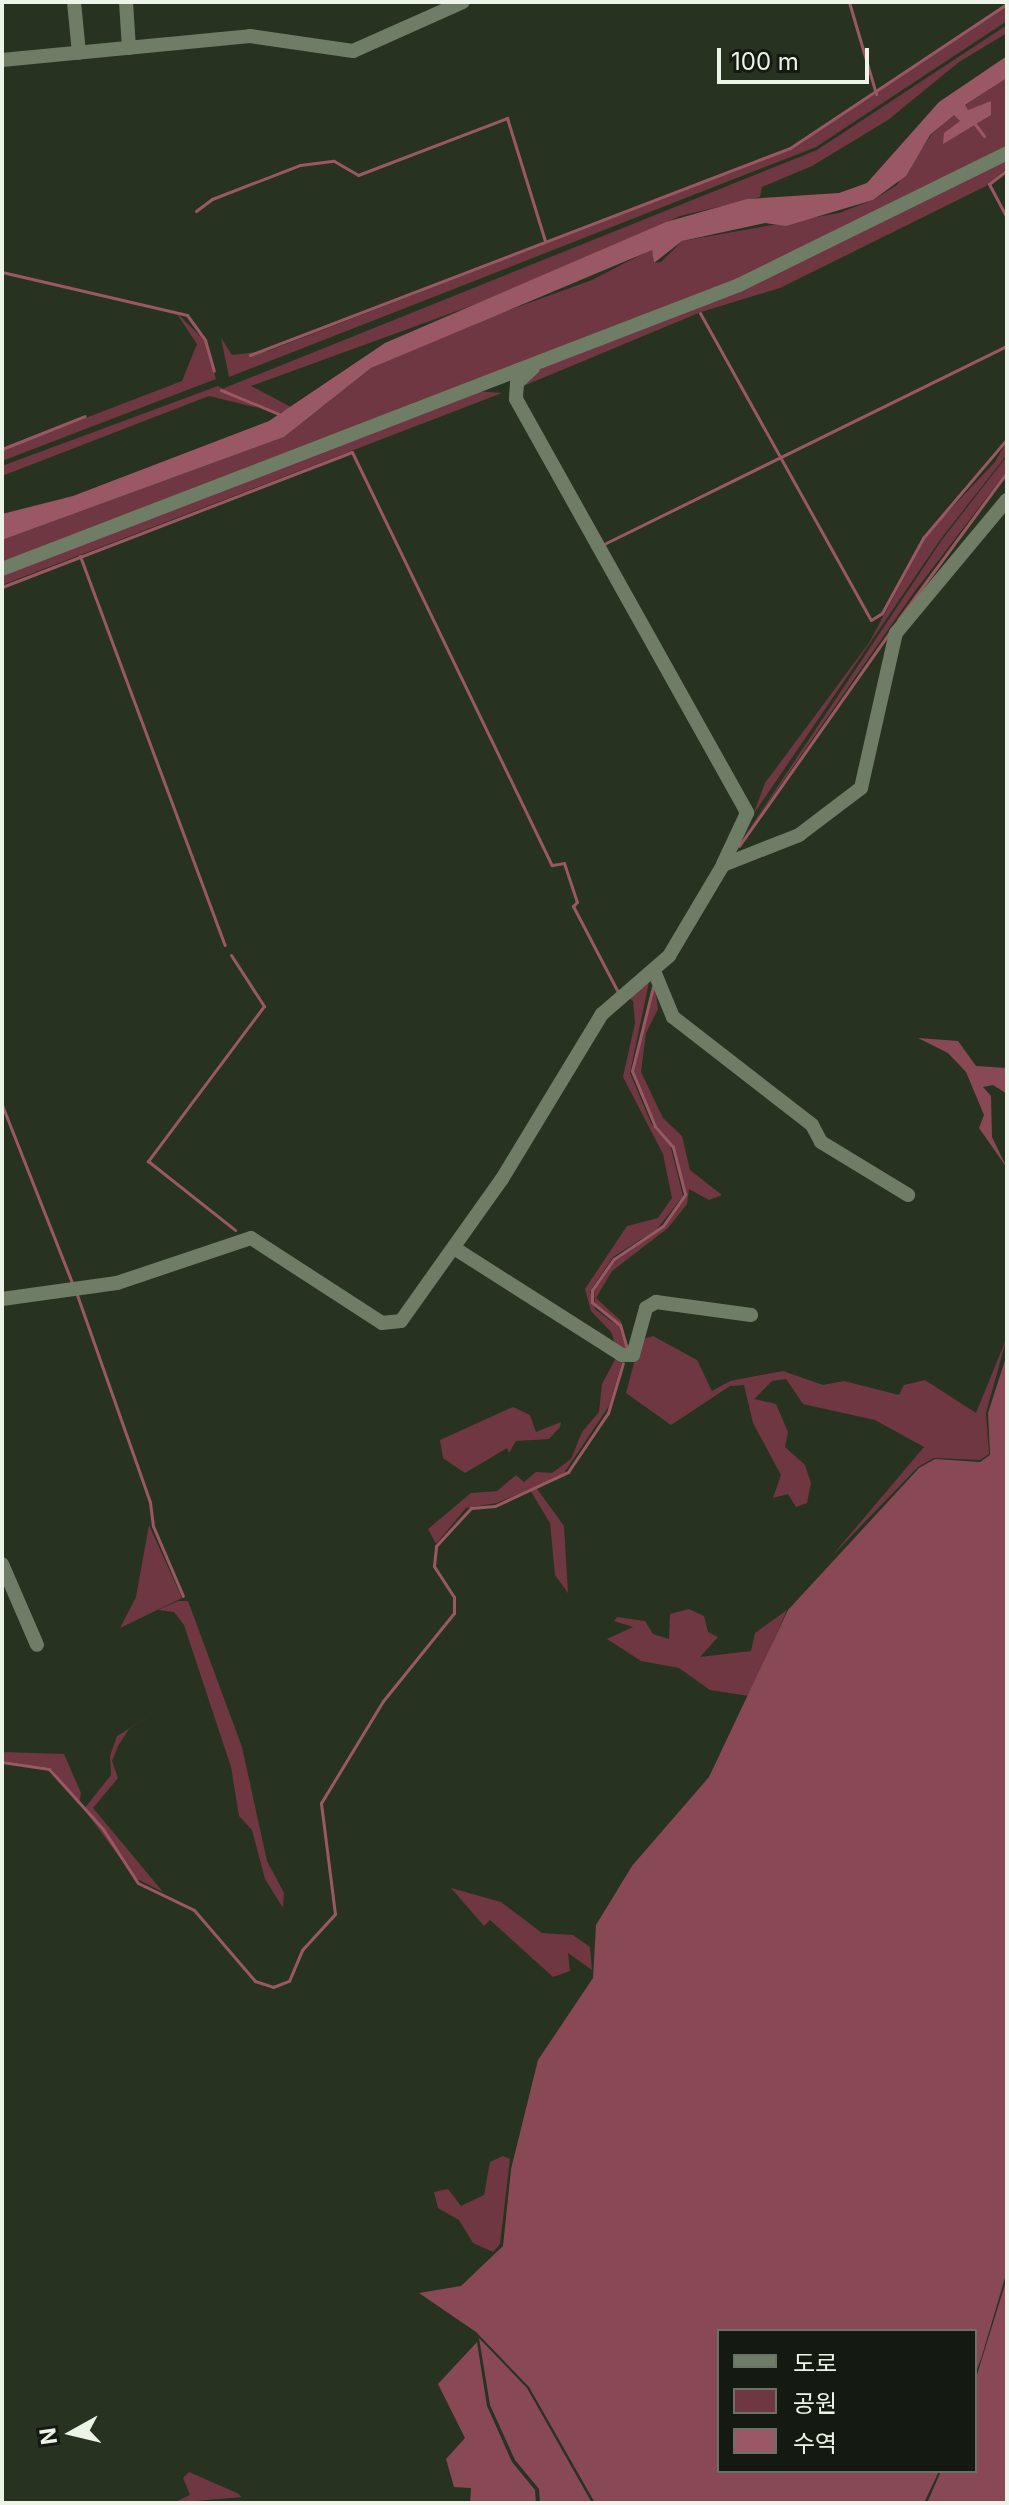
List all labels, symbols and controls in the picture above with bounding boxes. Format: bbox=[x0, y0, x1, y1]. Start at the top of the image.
scale bar bbox=[721, 32, 873, 82]
text: 100 m bbox=[731, 47, 799, 76]
legend bbox=[717, 2329, 977, 2473]
text: 도로 bbox=[793, 2349, 837, 2378]
text: 공원 bbox=[793, 2389, 837, 2418]
north arrow bbox=[32, 2393, 112, 2473]
text: N bbox=[34, 2426, 62, 2446]
text: 수역 bbox=[793, 2429, 837, 2458]

